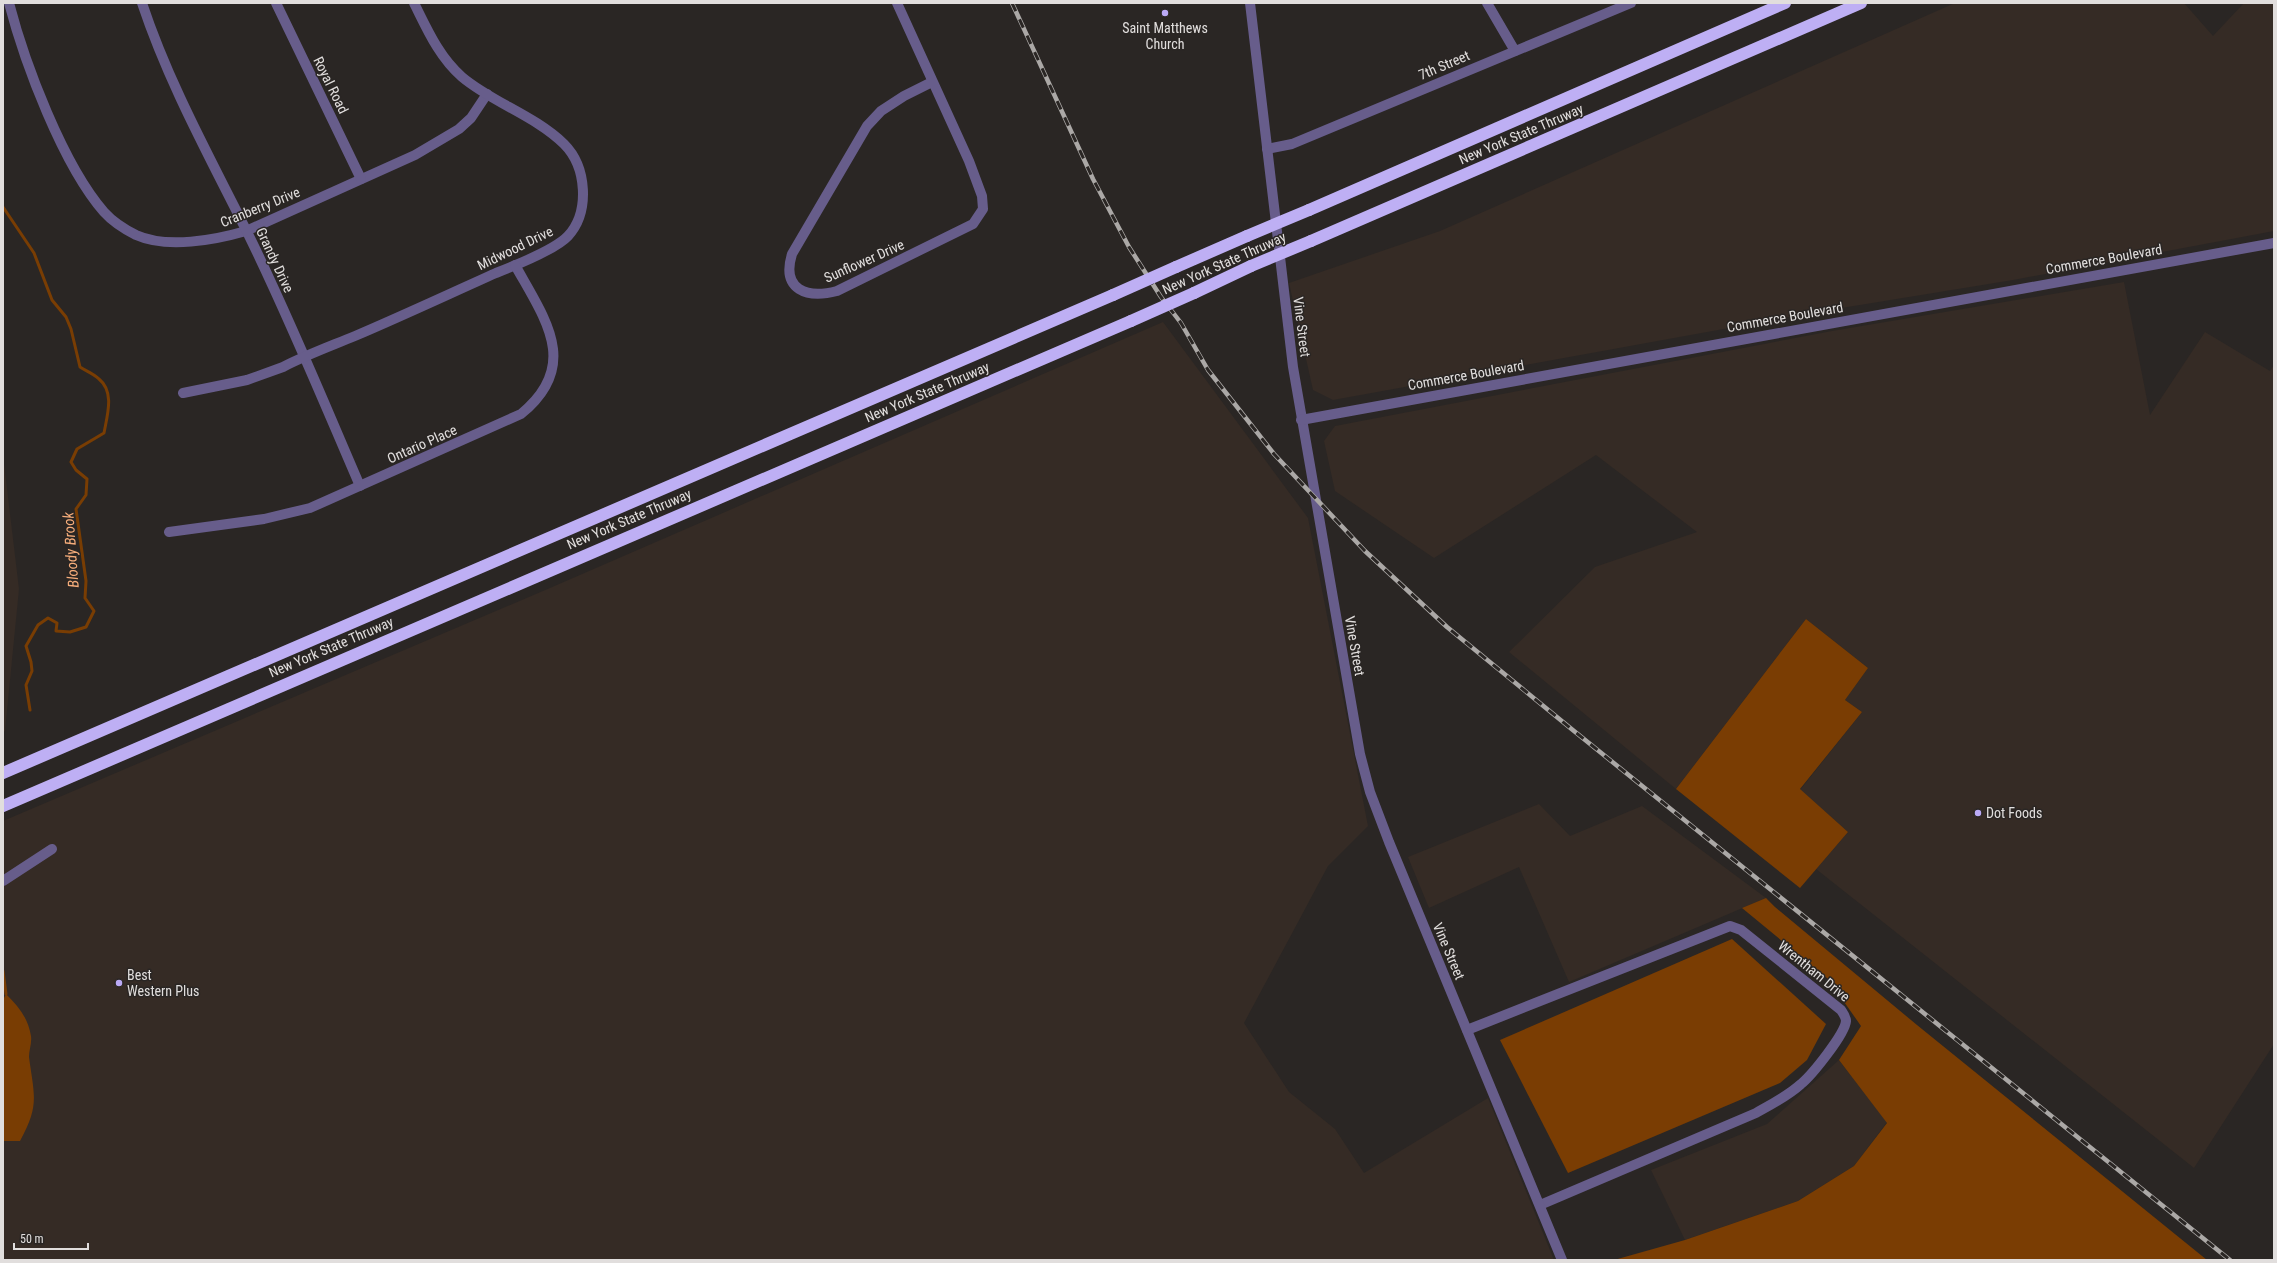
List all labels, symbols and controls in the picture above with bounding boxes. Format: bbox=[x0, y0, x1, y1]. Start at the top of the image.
marker: Saint Matthews Church bbox=[1160, 8, 1170, 18]
place label: Saint Matthews Church bbox=[1122, 20, 1208, 52]
street label: 7th Street bbox=[1416, 47, 1472, 83]
street label: Royal Road bbox=[310, 54, 352, 116]
street label: New York State Thruway bbox=[1456, 100, 1586, 167]
street label: Cranberry Drive bbox=[218, 184, 303, 230]
street label: Midwood Drive bbox=[475, 223, 556, 273]
street label: Grandy Drive bbox=[253, 225, 297, 295]
street label: New York State Thruway bbox=[1160, 228, 1288, 297]
street label: Sunflower Drive bbox=[821, 236, 907, 286]
street label: Commerce Boulevard bbox=[2045, 241, 2163, 277]
street label: Vine Street bbox=[1290, 296, 1314, 358]
street label: Commerce Boulevard bbox=[1726, 299, 1844, 335]
street label: Commerce Boulevard bbox=[1407, 357, 1525, 393]
street label: New York State Thruway bbox=[862, 358, 992, 425]
street label: Ontario Place bbox=[385, 421, 460, 466]
street label: New York State Thruway bbox=[564, 485, 694, 552]
water label: Bloody Brook bbox=[59, 511, 83, 589]
street label: New York State Thruway bbox=[266, 613, 396, 680]
street label: Vine Street bbox=[1342, 615, 1368, 677]
place label: Dot Foods bbox=[1986, 805, 2042, 821]
marker: Dot Foods bbox=[1973, 808, 1983, 818]
street label: Vine Street bbox=[1430, 920, 1468, 982]
street label: Wrentham Drive bbox=[1775, 937, 1853, 1005]
place label: Best Western Plus bbox=[127, 967, 200, 999]
marker: Best Western Plus bbox=[114, 978, 124, 988]
scale bar bbox=[14, 1225, 88, 1251]
text: 50 m bbox=[20, 1232, 44, 1246]

